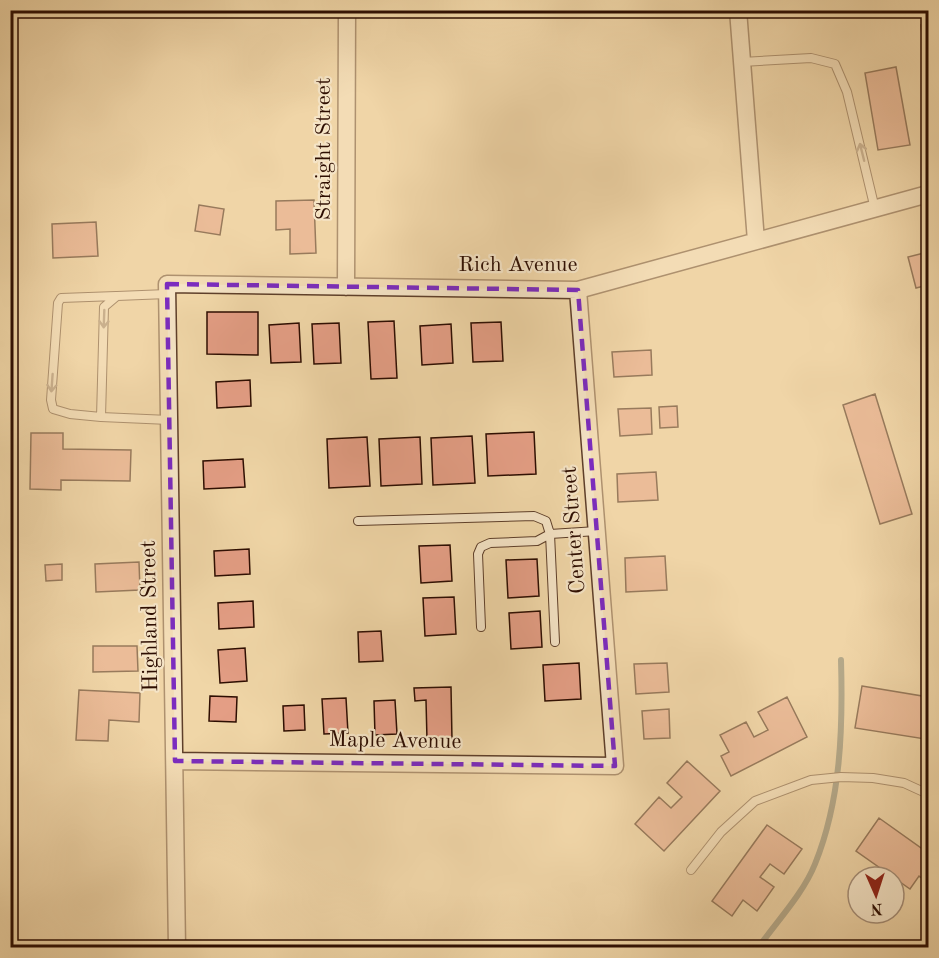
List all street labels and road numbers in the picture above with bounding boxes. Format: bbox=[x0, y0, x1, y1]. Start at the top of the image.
street label: Straight Street bbox=[313, 77, 335, 221]
street label: Rich Avenue bbox=[458, 254, 578, 276]
street label: Center Street bbox=[559, 465, 589, 595]
street label: Highland Street bbox=[138, 540, 162, 692]
street label: Maple Avenue bbox=[328, 729, 462, 753]

